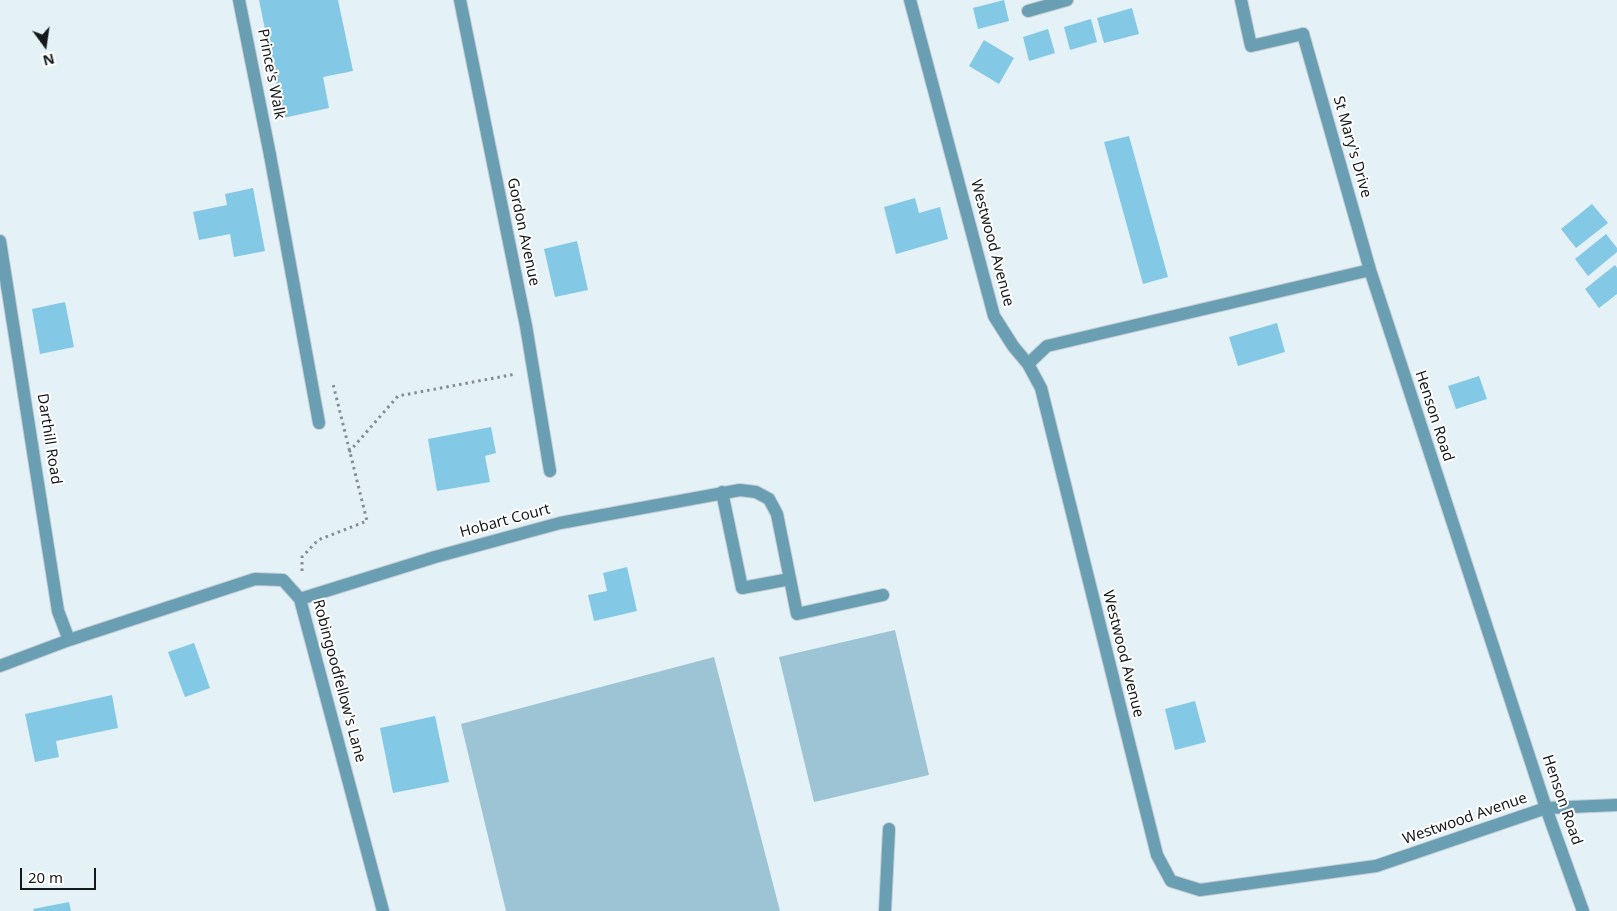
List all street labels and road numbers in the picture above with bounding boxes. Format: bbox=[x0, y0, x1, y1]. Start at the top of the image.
street label: Prince's Walk bbox=[253, 27, 289, 121]
street label: St Mary's Drive bbox=[1329, 94, 1375, 200]
street label: Gordon Avenue bbox=[503, 176, 543, 288]
street label: Westwood Avenue bbox=[966, 178, 1018, 308]
street label: Henson Road bbox=[1411, 368, 1457, 464]
street label: Darthill Road bbox=[33, 392, 65, 486]
street label: Hobart Court bbox=[458, 500, 552, 542]
street label: Westwood Avenue bbox=[1098, 589, 1148, 719]
street label: Robingoodfellow's Lane bbox=[309, 598, 369, 764]
street label: Henson Road bbox=[1538, 752, 1586, 848]
street label: Westwood Avenue bbox=[1400, 789, 1530, 849]

